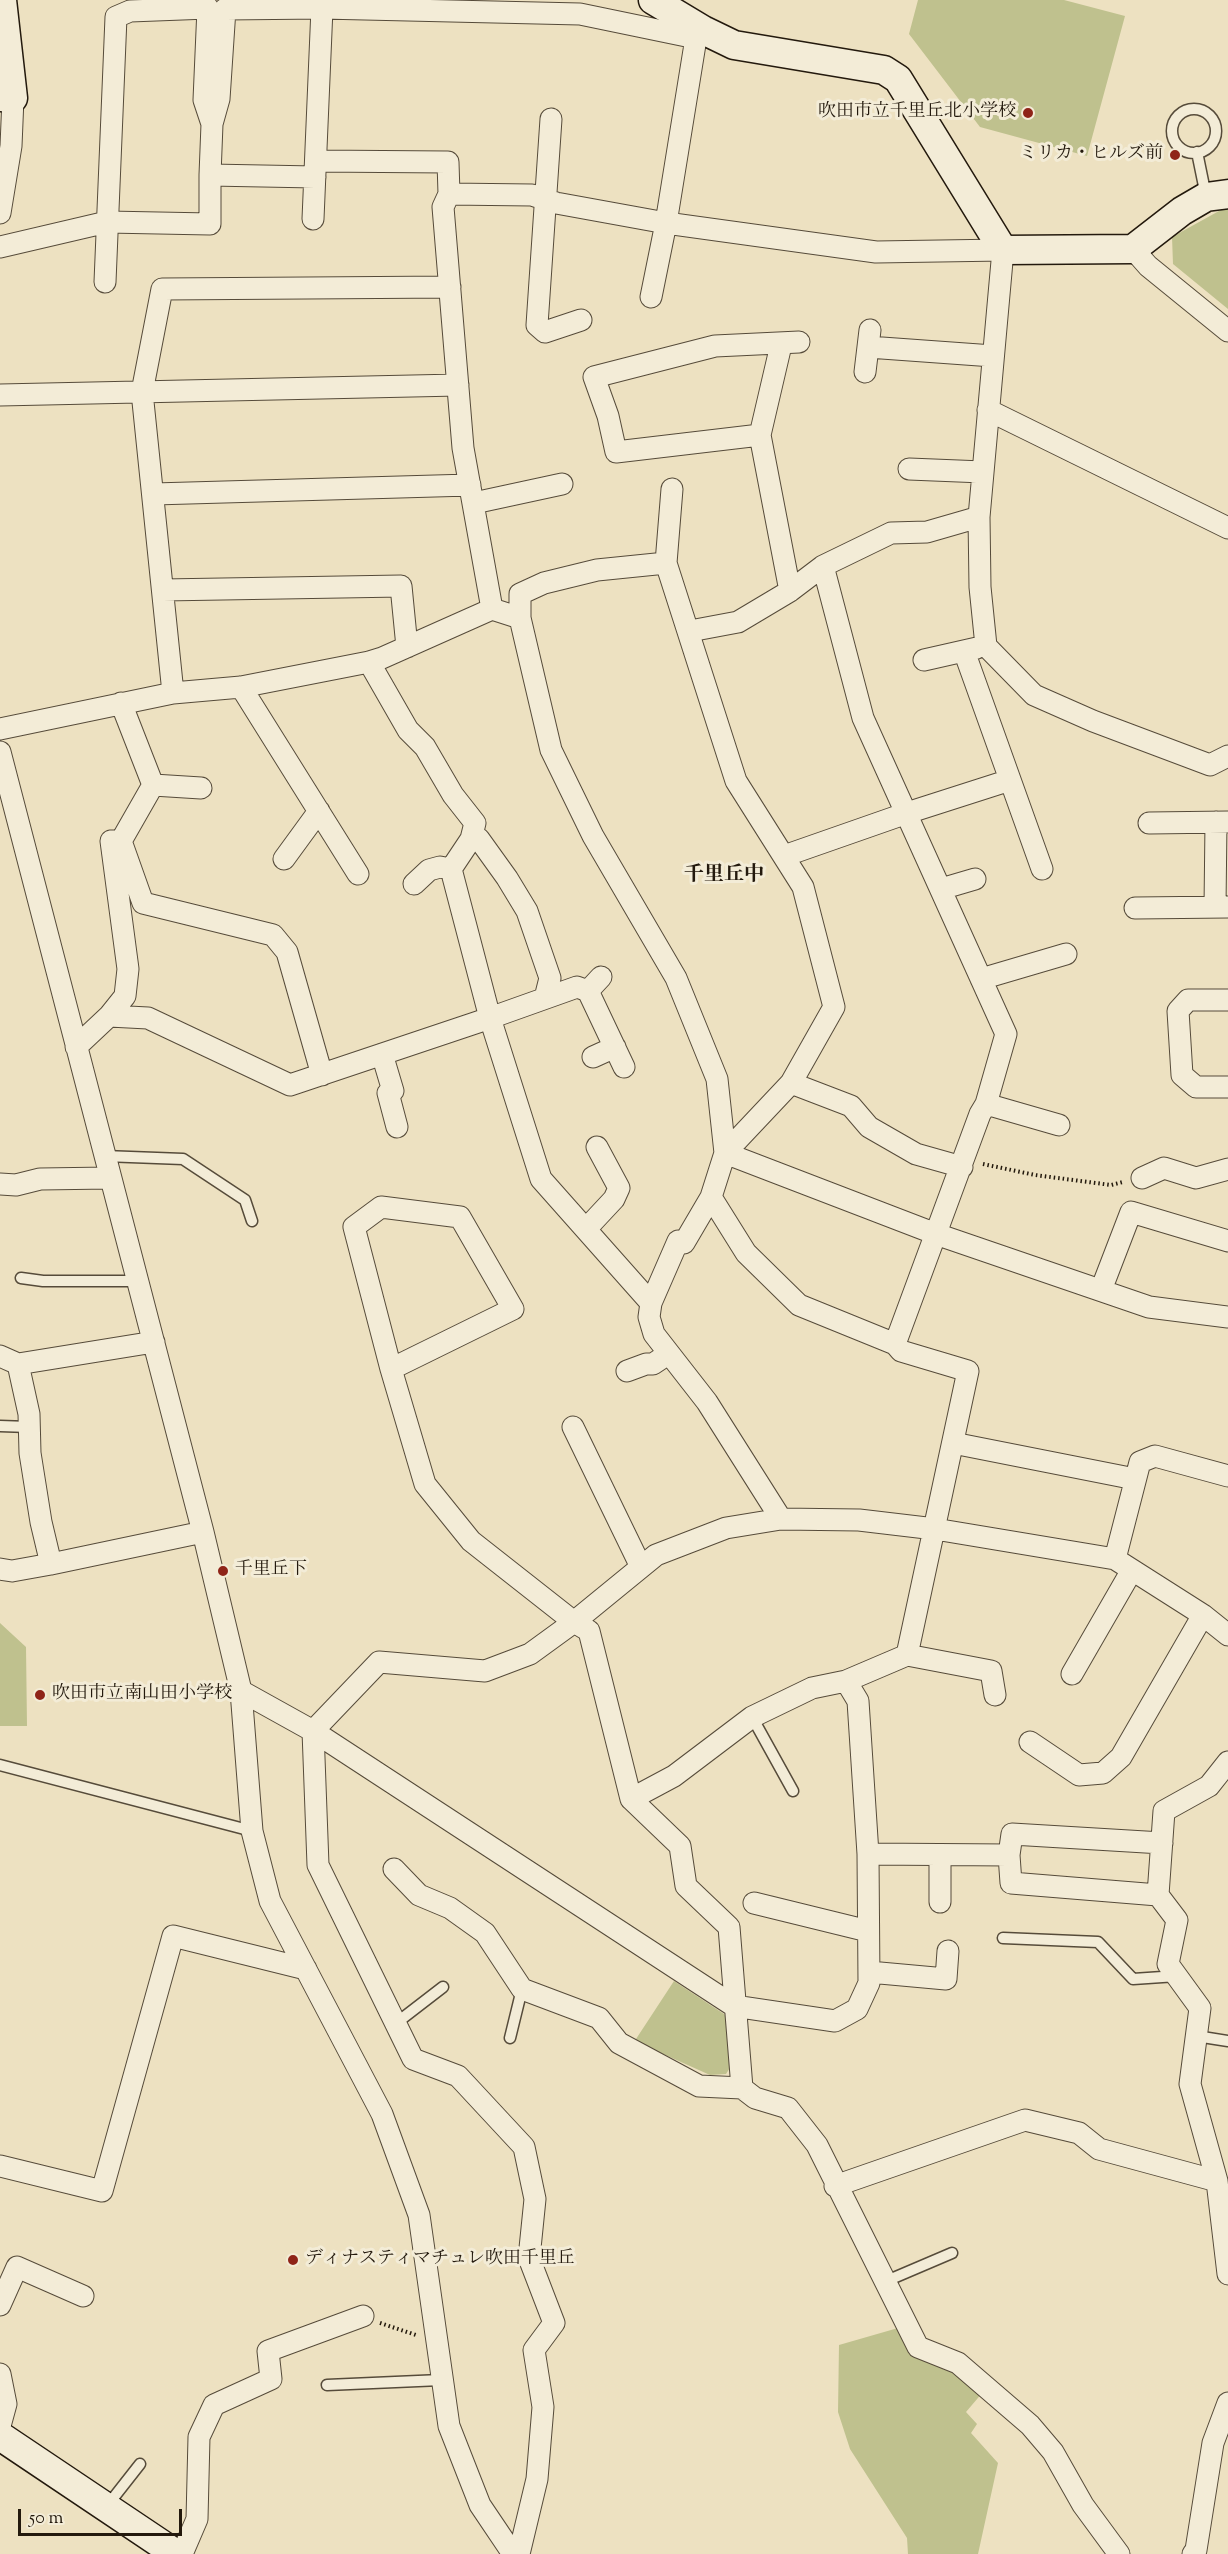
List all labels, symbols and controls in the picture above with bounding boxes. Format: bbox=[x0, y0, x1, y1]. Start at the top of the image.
place label: 吹田市立千里丘北小学校 bbox=[818, 102, 1016, 124]
marker: 吹田市立千里丘北小学校 bbox=[1021, 106, 1035, 120]
place label: ミリカ・ヒルズ前 bbox=[1019, 144, 1163, 166]
marker: ミリカ・ヒルズ前 bbox=[1168, 148, 1182, 162]
district label: 千里丘中 bbox=[684, 865, 764, 889]
place label: 千里丘下 bbox=[235, 1560, 307, 1582]
marker: 千里丘下 bbox=[216, 1564, 230, 1578]
place label: 吹田市立南山田小学校 bbox=[52, 1684, 232, 1706]
marker: 吹田市立南山田小学校 bbox=[33, 1688, 47, 1702]
place label: ディナスティマチュレ吹田千里丘 bbox=[305, 2249, 575, 2271]
marker: ディナスティマチュレ吹田千里丘 bbox=[286, 2253, 300, 2267]
scale bar bbox=[21, 2497, 184, 2535]
text: 50 m bbox=[29, 2506, 63, 2532]

